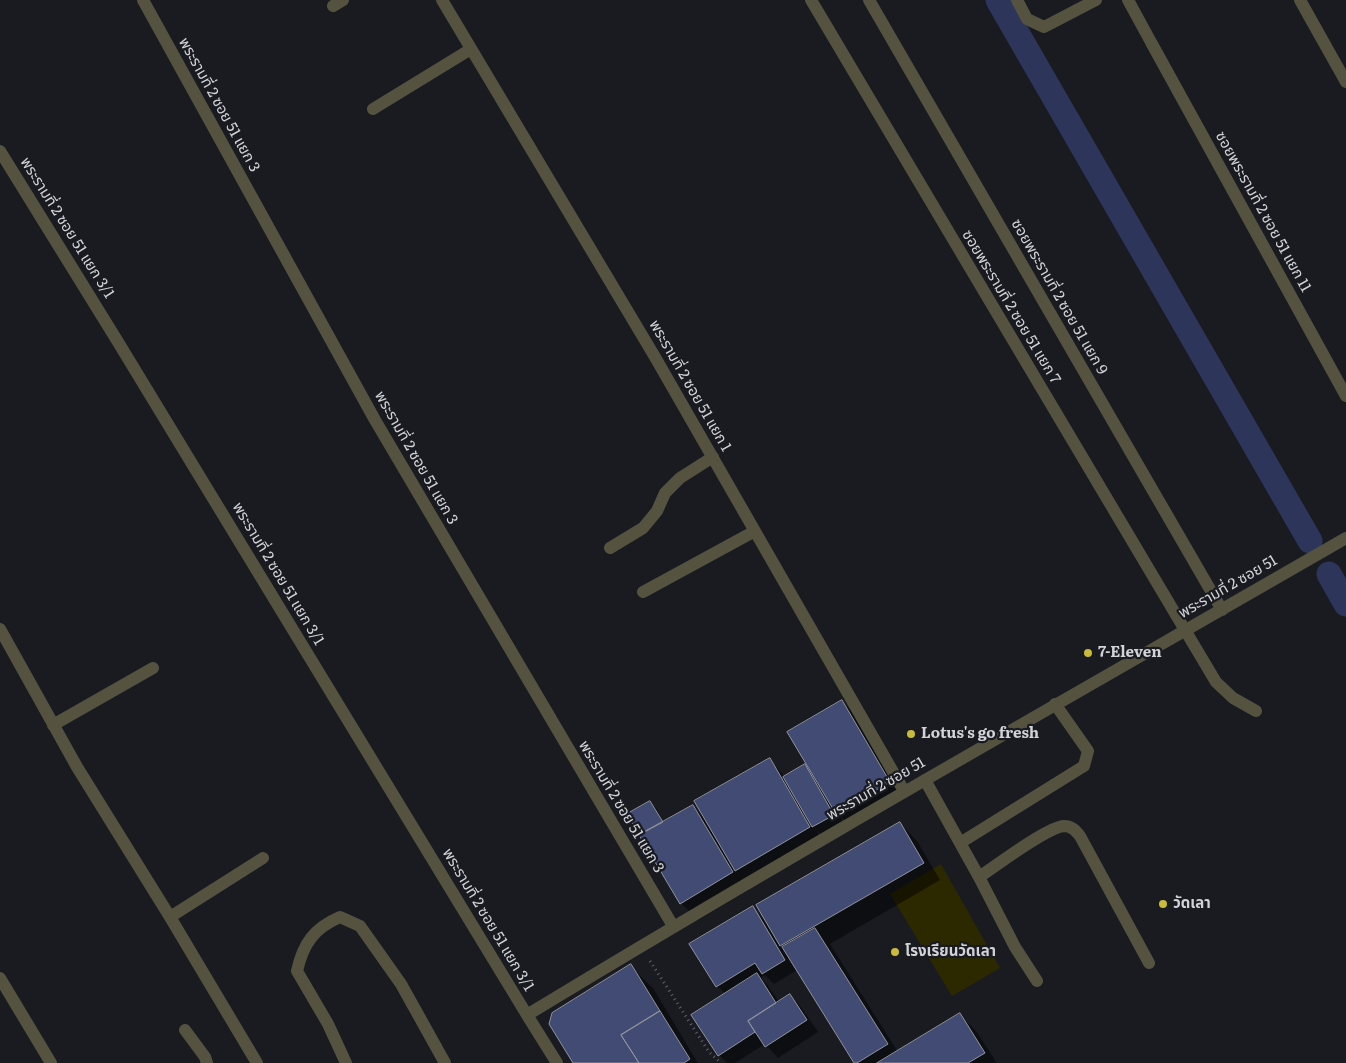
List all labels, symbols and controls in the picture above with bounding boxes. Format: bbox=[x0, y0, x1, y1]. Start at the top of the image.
street label: พระรามที่ 2 ซอย 51 แยก 3 bbox=[175, 35, 263, 175]
street label: ซอยพระรามที่ 2 ซอย 51 แยก 11 bbox=[1211, 129, 1315, 295]
street label: พระรามที่ 2 ซอย 51 แยก 3/1 bbox=[16, 154, 118, 302]
street label: ซอยพระรามที่ 2 ซอย 51 แยก 9 bbox=[1007, 216, 1111, 378]
street label: ซอยพระรามที่ 2 ซอย 51 แยก 7 bbox=[958, 227, 1064, 387]
street label: พระรามที่ 2 ซอย 51 แยก 1 bbox=[645, 317, 735, 455]
street label: พระรามที่ 2 ซอย 51 แยก 3 bbox=[370, 388, 462, 528]
street label: พระรามที่ 2 ซอย 51 แยก 3/1 bbox=[228, 499, 328, 649]
street label: พระรามที่ 2 ซอย 51 bbox=[1176, 552, 1280, 622]
place label: 7-Eleven bbox=[1098, 644, 1162, 662]
marker: 7-Eleven bbox=[1082, 647, 1094, 659]
place label: Lotus's go fresh bbox=[921, 725, 1039, 743]
marker: Lotus's go fresh bbox=[905, 728, 917, 740]
street label: พระรามที่ 2 ซอย 51 แยก 3 bbox=[574, 738, 668, 876]
street label: พระรามที่ 2 ซอย 51 bbox=[824, 754, 928, 824]
street label: พระรามที่ 2 ซอย 51 แยก 3/1 bbox=[438, 845, 538, 995]
place label: วัดเลา bbox=[1173, 895, 1211, 913]
marker: วัดเลา bbox=[1157, 898, 1169, 910]
place label: โรงเรียนวัดเลา bbox=[905, 943, 996, 961]
marker: โรงเรียนวัดเลา bbox=[889, 946, 901, 958]

